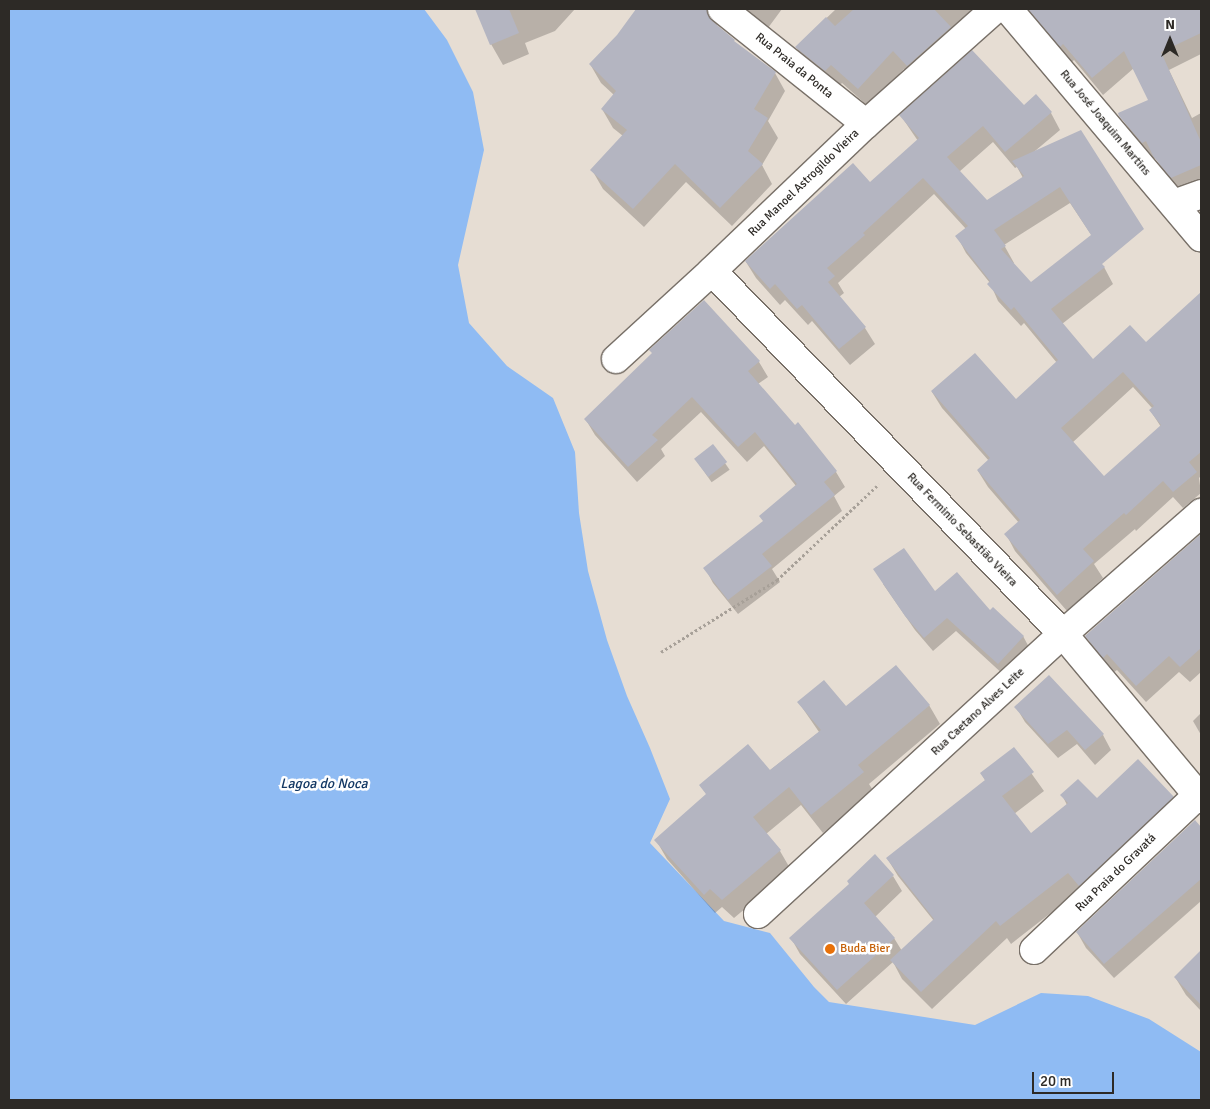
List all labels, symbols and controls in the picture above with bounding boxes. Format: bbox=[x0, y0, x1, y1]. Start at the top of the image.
north arrow bbox=[1145, 15, 1195, 65]
text: N bbox=[1165, 16, 1175, 33]
street label: Rua Praia da Ponta bbox=[752, 30, 836, 102]
street label: Rua José Joaquim Martins bbox=[1057, 67, 1153, 179]
street label: Rua Manoel Astrogildo Vieira bbox=[746, 126, 862, 240]
street label: Rua Ferminio Sebastião Vieira bbox=[904, 470, 1020, 590]
street label: Rua Caetano Alves Leite bbox=[928, 665, 1028, 759]
water label: Lagoa do Noca bbox=[280, 776, 368, 792]
street label: Rua Praia do Gravatá bbox=[1073, 831, 1159, 915]
place label: Buda Bier bbox=[840, 942, 890, 956]
marker: Buda Bier bbox=[824, 943, 836, 955]
scale bar bbox=[1035, 1062, 1118, 1094]
text: 20 m bbox=[1040, 1072, 1071, 1090]

